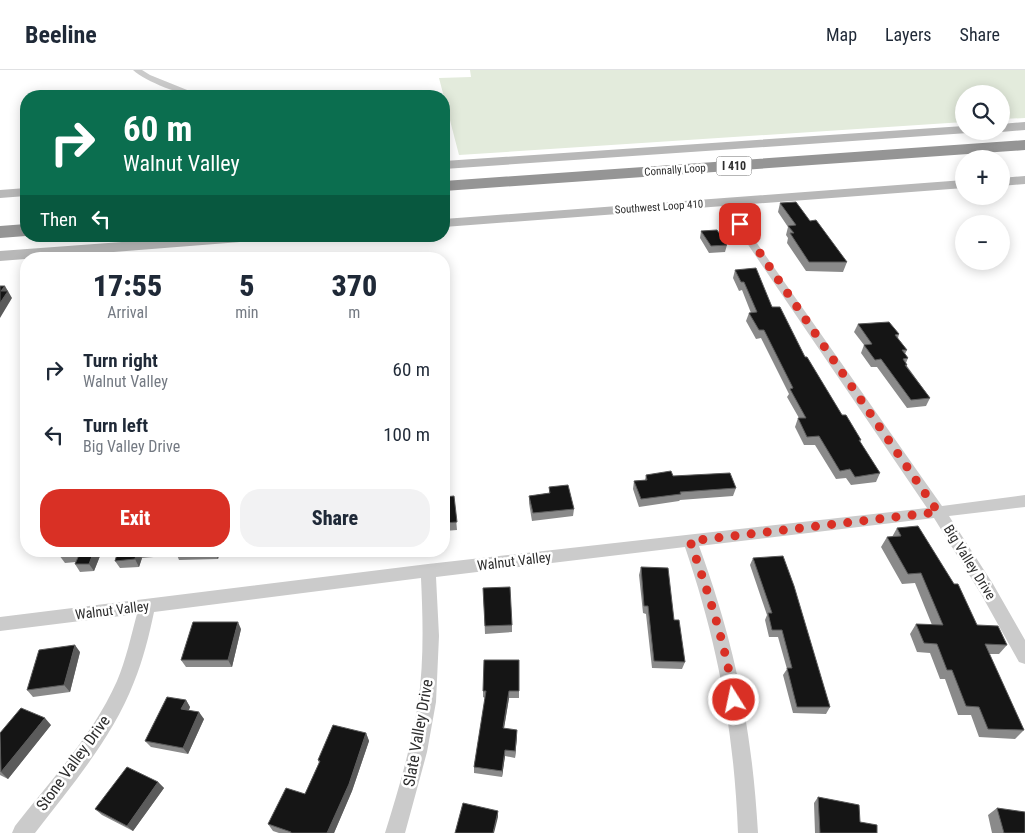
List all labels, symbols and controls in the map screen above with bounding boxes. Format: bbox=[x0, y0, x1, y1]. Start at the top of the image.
text: Beeline bbox=[25, 21, 97, 49]
text: Map bbox=[826, 24, 857, 45]
text: Layers bbox=[885, 24, 932, 45]
text: Share bbox=[960, 24, 1000, 45]
map controls bbox=[955, 85, 1010, 270]
button: search bbox=[955, 85, 1010, 140]
text: 60 m bbox=[123, 109, 192, 150]
icon: right bbox=[40, 110, 105, 175]
button: + bbox=[955, 150, 1010, 205]
text: Walnut Valley bbox=[123, 151, 240, 176]
road number: I 410 bbox=[716, 156, 752, 175]
street label: Connally Loop bbox=[644, 161, 706, 179]
street label: Southwest Loop 410 bbox=[614, 197, 704, 217]
pin bbox=[719, 203, 761, 245]
icon: left bbox=[87, 205, 115, 233]
text: Then bbox=[40, 208, 77, 231]
icon: arrive bbox=[726, 210, 754, 238]
button: − bbox=[955, 215, 1010, 270]
text: 17:55 bbox=[93, 268, 162, 303]
text: 5 bbox=[239, 268, 254, 303]
text: 370 bbox=[331, 268, 377, 303]
text: Arrival bbox=[107, 303, 148, 322]
text: min bbox=[235, 303, 259, 322]
text: m bbox=[348, 303, 360, 322]
text: Turn right bbox=[83, 349, 158, 372]
icon: right bbox=[40, 356, 68, 384]
text: 60 m bbox=[393, 358, 430, 381]
text: Walnut Valley bbox=[83, 372, 168, 391]
text: Turn left bbox=[83, 414, 148, 437]
icon: left bbox=[40, 421, 68, 449]
text: 100 m bbox=[383, 423, 430, 446]
text: Big Valley Drive bbox=[83, 437, 180, 456]
button: Exit bbox=[40, 489, 230, 547]
button: Share bbox=[240, 489, 430, 547]
street label: Big Valley Drive bbox=[941, 522, 1000, 603]
street label: Walnut Valley bbox=[476, 549, 552, 573]
street label: Walnut Valley bbox=[74, 598, 150, 622]
position arrow bbox=[707, 673, 759, 725]
street label: Slate Valley Drive bbox=[399, 678, 437, 788]
street label: Stone Valley Drive bbox=[32, 712, 114, 814]

